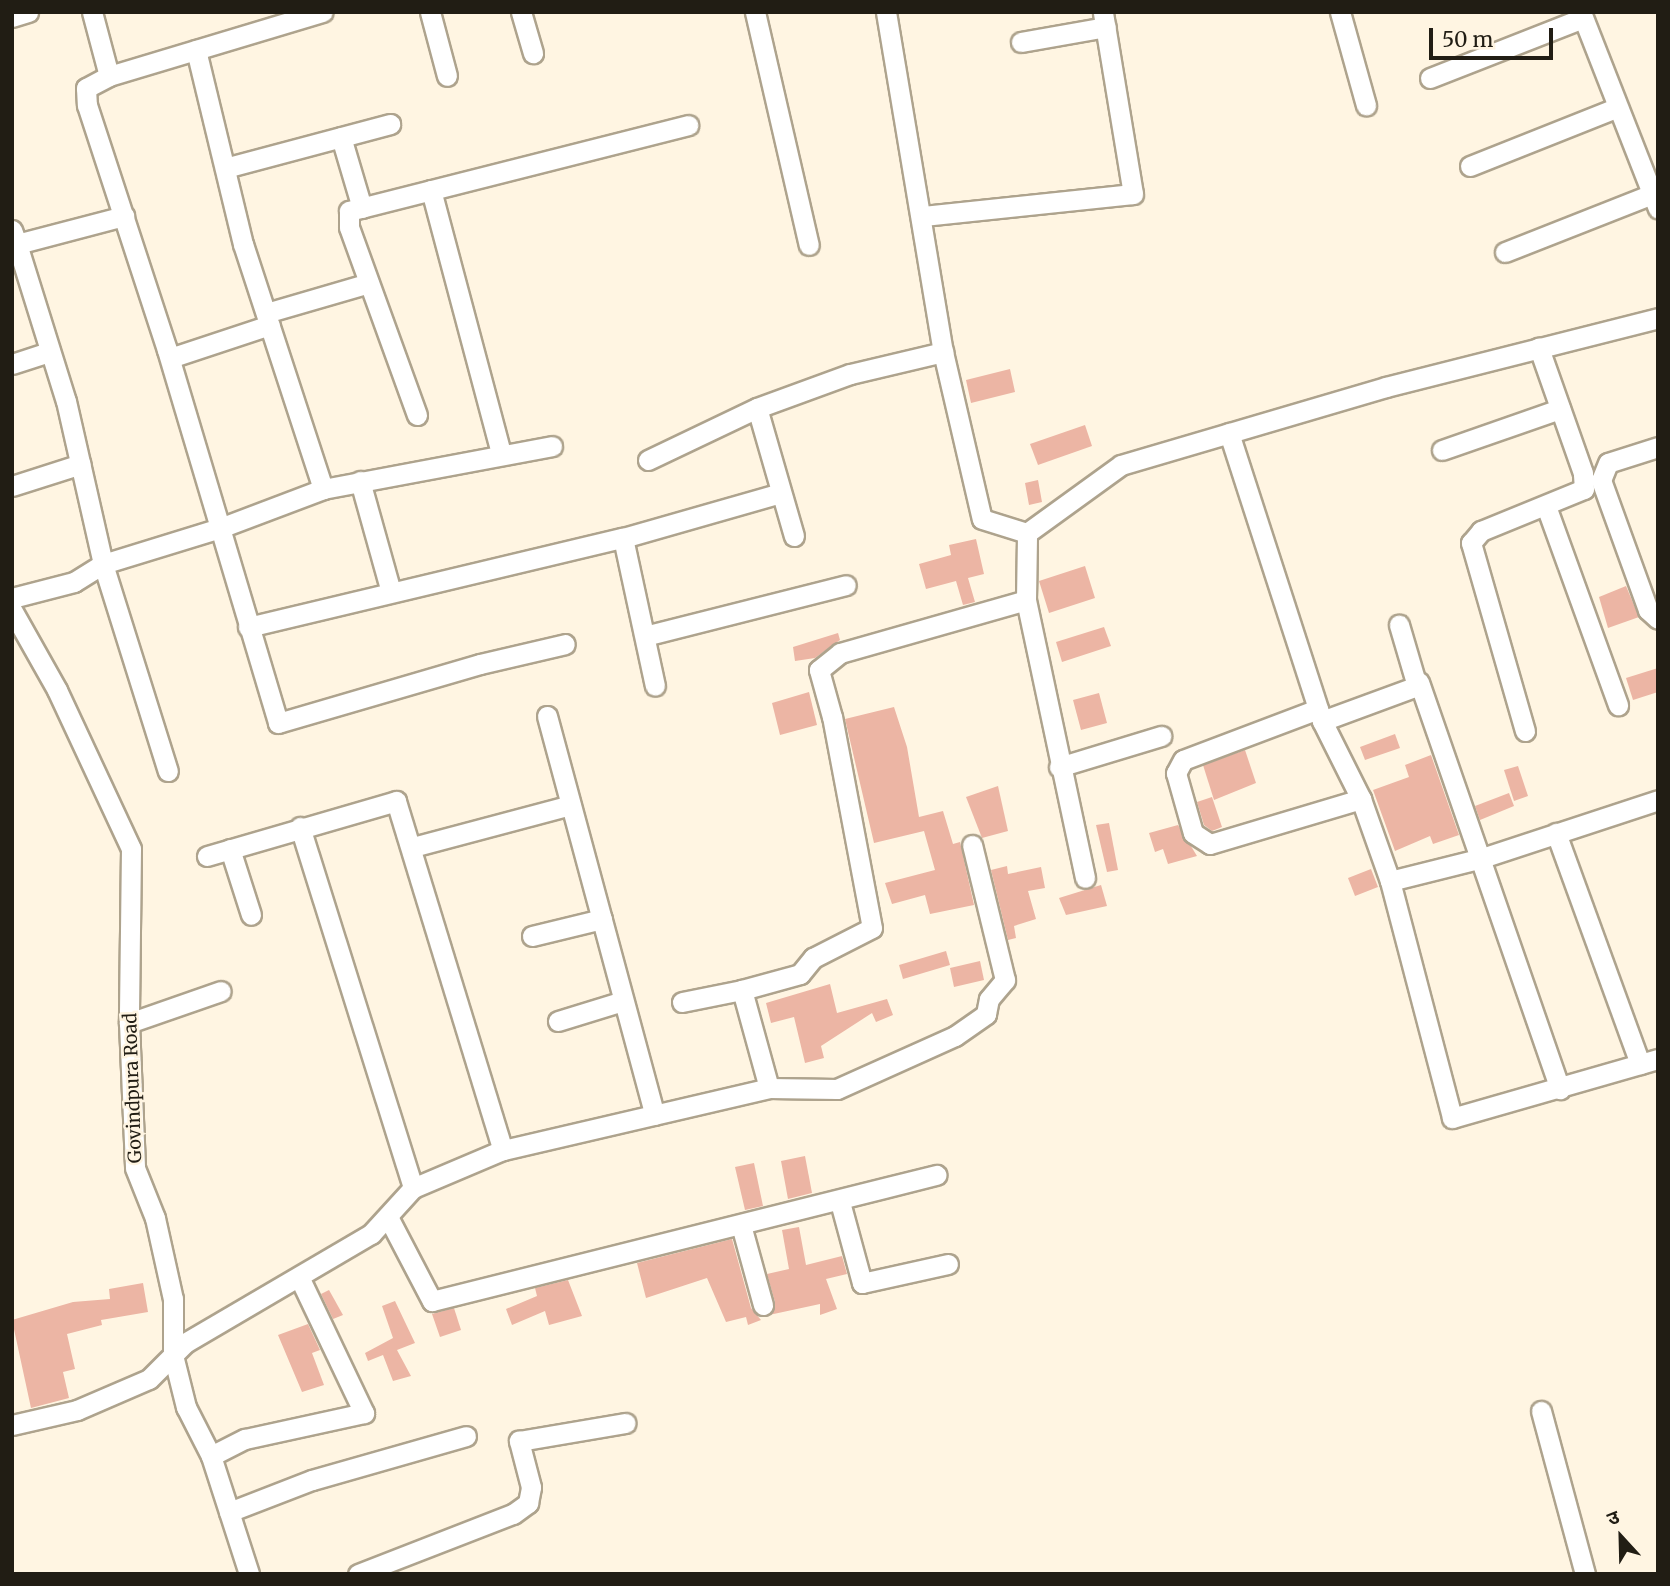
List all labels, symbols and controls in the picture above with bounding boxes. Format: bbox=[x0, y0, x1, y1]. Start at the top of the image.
scale bar bbox=[1432, 14, 1556, 58]
text: 50 m bbox=[1442, 26, 1493, 53]
street label: Govindpura Road bbox=[120, 1012, 146, 1164]
north arrow bbox=[1586, 1502, 1656, 1572]
text: उ bbox=[1603, 1504, 1623, 1531]

